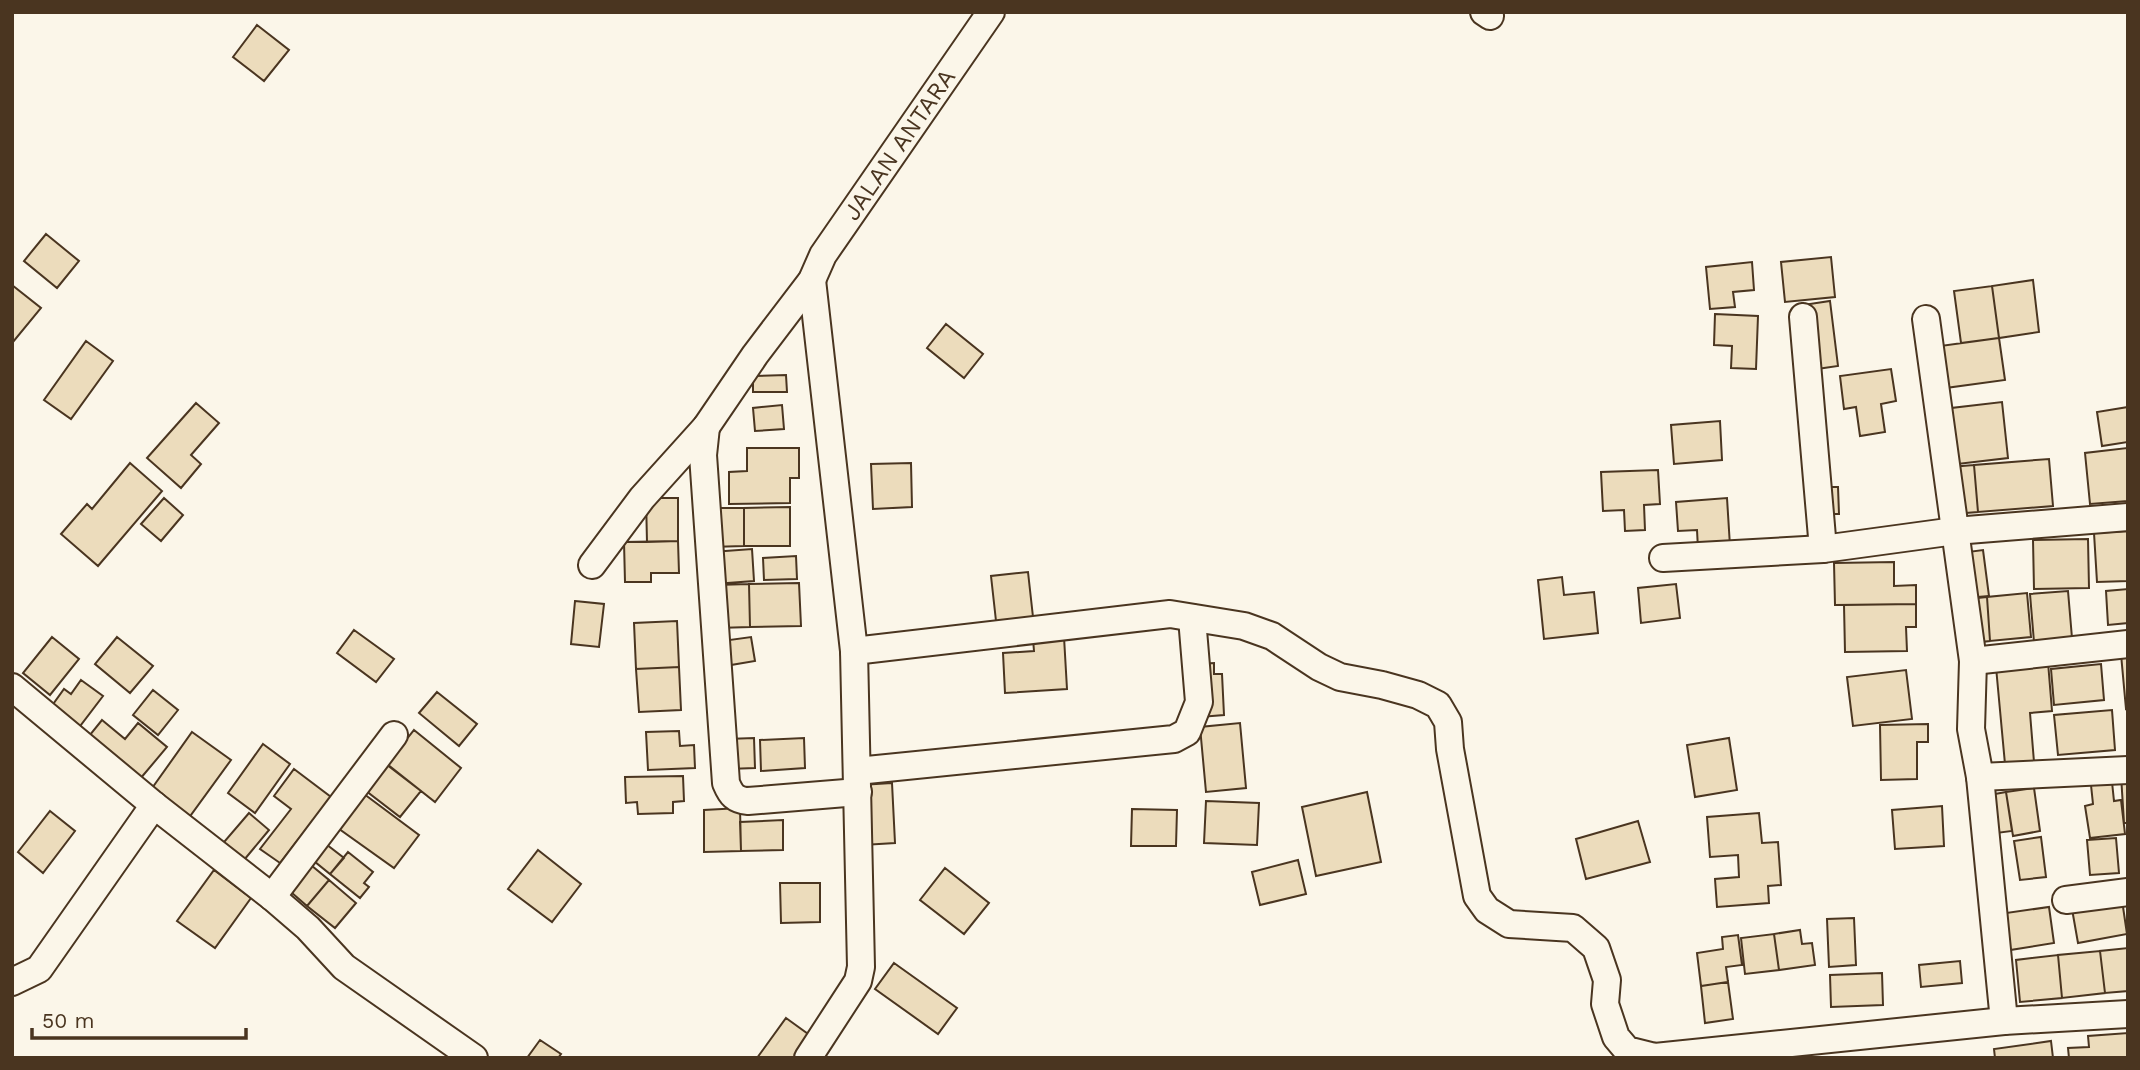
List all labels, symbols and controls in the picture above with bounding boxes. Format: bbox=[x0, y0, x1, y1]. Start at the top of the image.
street label: JALAN ANTARA bbox=[837, 64, 961, 226]
scale bar bbox=[32, 996, 245, 1040]
text: 50 m bbox=[42, 1008, 94, 1033]

